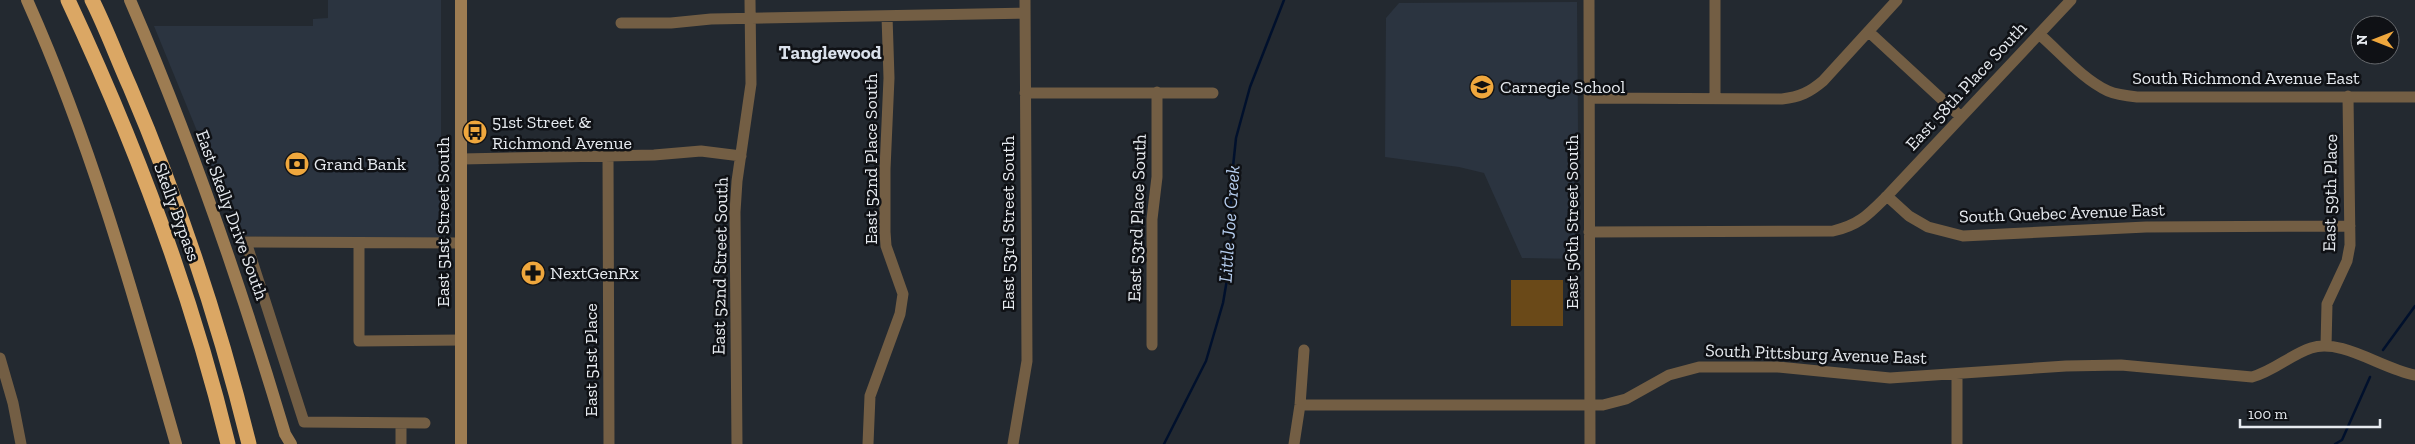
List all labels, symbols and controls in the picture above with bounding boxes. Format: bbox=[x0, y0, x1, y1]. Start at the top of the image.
north arrow bbox=[2350, 15, 2400, 65]
street label: East 58th Place South bbox=[1901, 17, 2031, 155]
text: N bbox=[2354, 34, 2371, 45]
district label: Tanglewood bbox=[778, 41, 882, 64]
street label: South Richmond Avenue East bbox=[2132, 67, 2360, 89]
street label: East 52nd Place South bbox=[860, 73, 882, 245]
school or university icon: Carnegie School bbox=[1469, 74, 1495, 100]
place label: Carnegie School bbox=[1500, 76, 1626, 98]
place label: 51st Street & Richmond Avenue bbox=[492, 111, 632, 154]
bus stop icon: 51st Street & Richmond Avenue bbox=[462, 119, 488, 145]
street label: East Skelly Drive South bbox=[191, 127, 273, 303]
street label: East 53rd Place South bbox=[1123, 134, 1151, 302]
street label: East 59th Place bbox=[2318, 134, 2342, 252]
street label: East 56th Street South bbox=[1561, 135, 1583, 309]
street label: East 53rd Street South bbox=[997, 136, 1019, 310]
street label: East 51st Street South bbox=[432, 137, 454, 307]
bank icon: Grand Bank bbox=[284, 151, 310, 177]
place label: Grand Bank bbox=[314, 153, 407, 175]
street label: Skelly Bypass bbox=[149, 160, 205, 265]
water label: Little Joe Creek bbox=[1213, 165, 1245, 283]
street label: East 52nd Street South bbox=[707, 177, 733, 355]
street label: South Quebec Avenue East bbox=[1959, 198, 2166, 228]
pharmacy icon: NextGenRx bbox=[520, 260, 546, 286]
place label: NextGenRx bbox=[550, 262, 639, 284]
street label: East 51st Place bbox=[580, 303, 602, 417]
street label: South Pittsburg Avenue East bbox=[1705, 339, 1928, 369]
scale bar bbox=[2240, 396, 2380, 428]
text: 100 m bbox=[2248, 405, 2287, 423]

